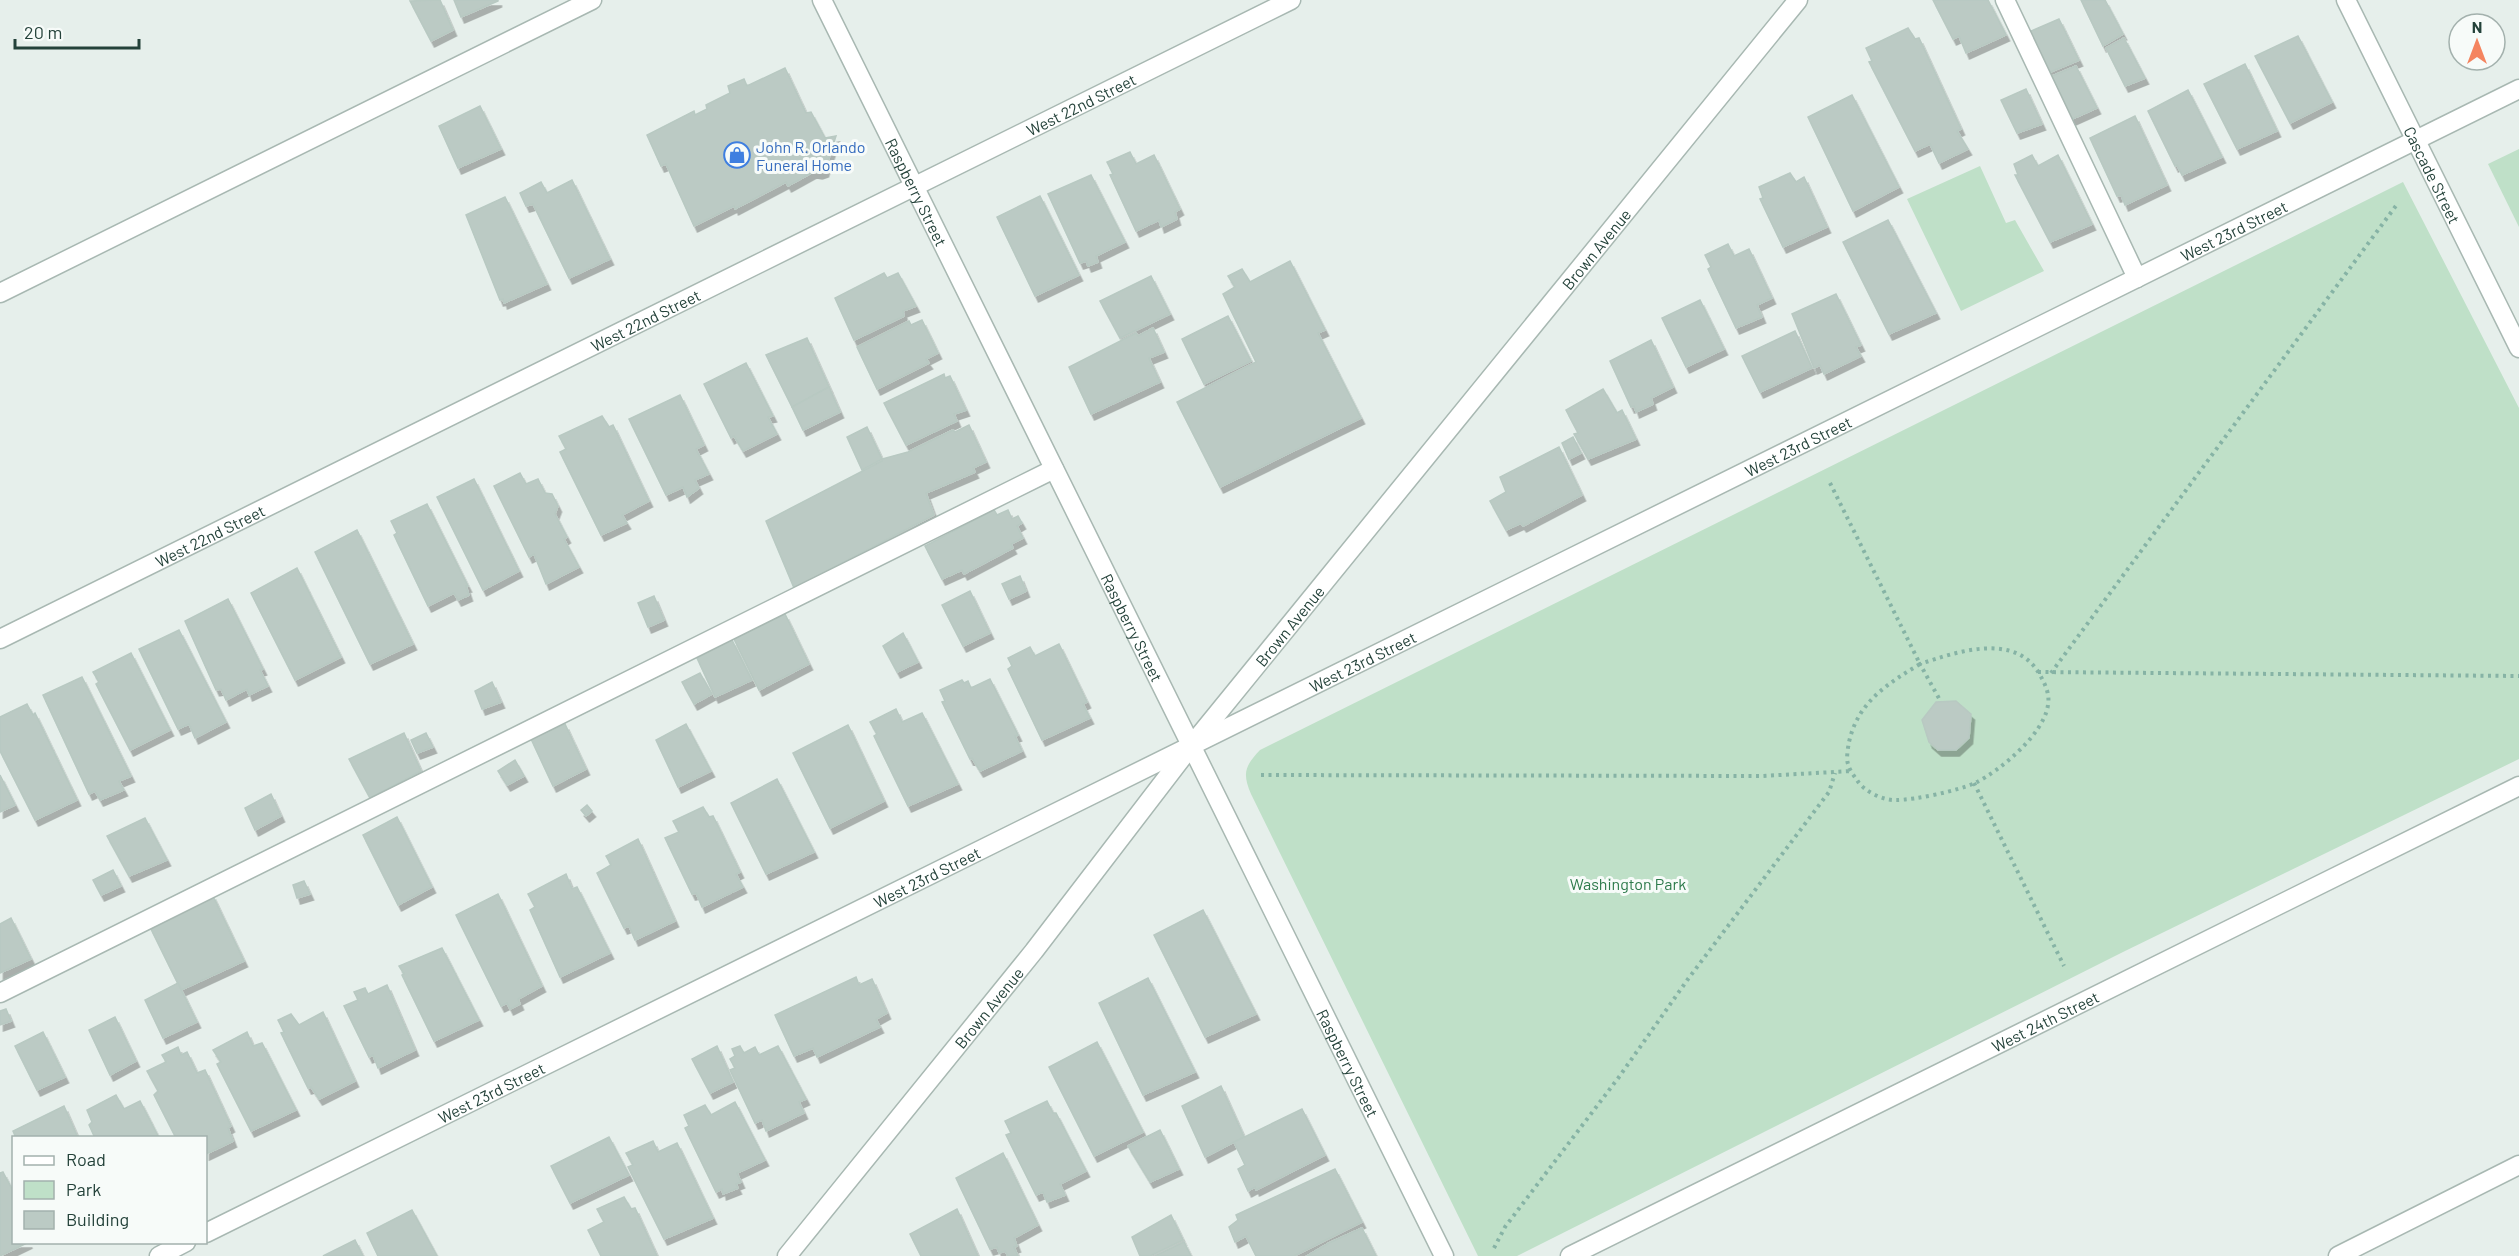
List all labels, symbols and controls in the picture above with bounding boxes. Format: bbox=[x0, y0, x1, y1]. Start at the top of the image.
scale bar bbox=[15, 12, 140, 50]
north arrow bbox=[2447, 12, 2507, 72]
text: N bbox=[2472, 17, 2482, 36]
text: 20 m bbox=[24, 21, 62, 43]
street label: West 22nd Street bbox=[1023, 69, 1139, 139]
street label: Cascade Street bbox=[2401, 123, 2465, 226]
street label: Raspberry Street bbox=[882, 135, 952, 249]
place label: John R. Orlando Funeral Home bbox=[756, 137, 865, 174]
shop icon: John R. Orlando Funeral Home bbox=[722, 140, 752, 170]
street label: West 23rd Street bbox=[2177, 196, 2290, 265]
street label: Brown Avenue bbox=[1557, 204, 1634, 293]
street label: West 22nd Street bbox=[587, 285, 703, 355]
street label: West 23rd Street bbox=[1741, 411, 1854, 480]
street label: West 22nd Street bbox=[152, 500, 268, 570]
street label: Raspberry Street bbox=[1098, 570, 1167, 684]
street label: Brown Avenue bbox=[1251, 581, 1327, 670]
street label: West 23rd Street bbox=[1306, 627, 1419, 695]
street label: West 23rd Street bbox=[870, 842, 983, 911]
park label: Washington Park bbox=[1570, 874, 1686, 893]
street label: Brown Avenue bbox=[950, 963, 1027, 1052]
street label: West 24th Street bbox=[1988, 986, 2102, 1055]
street label: Raspberry Street bbox=[1314, 1006, 1383, 1120]
street label: West 23rd Street bbox=[435, 1058, 547, 1126]
legend bbox=[12, 1136, 207, 1244]
text: Road bbox=[66, 1148, 106, 1170]
text: Park bbox=[66, 1178, 101, 1200]
text: Building bbox=[66, 1208, 129, 1230]

